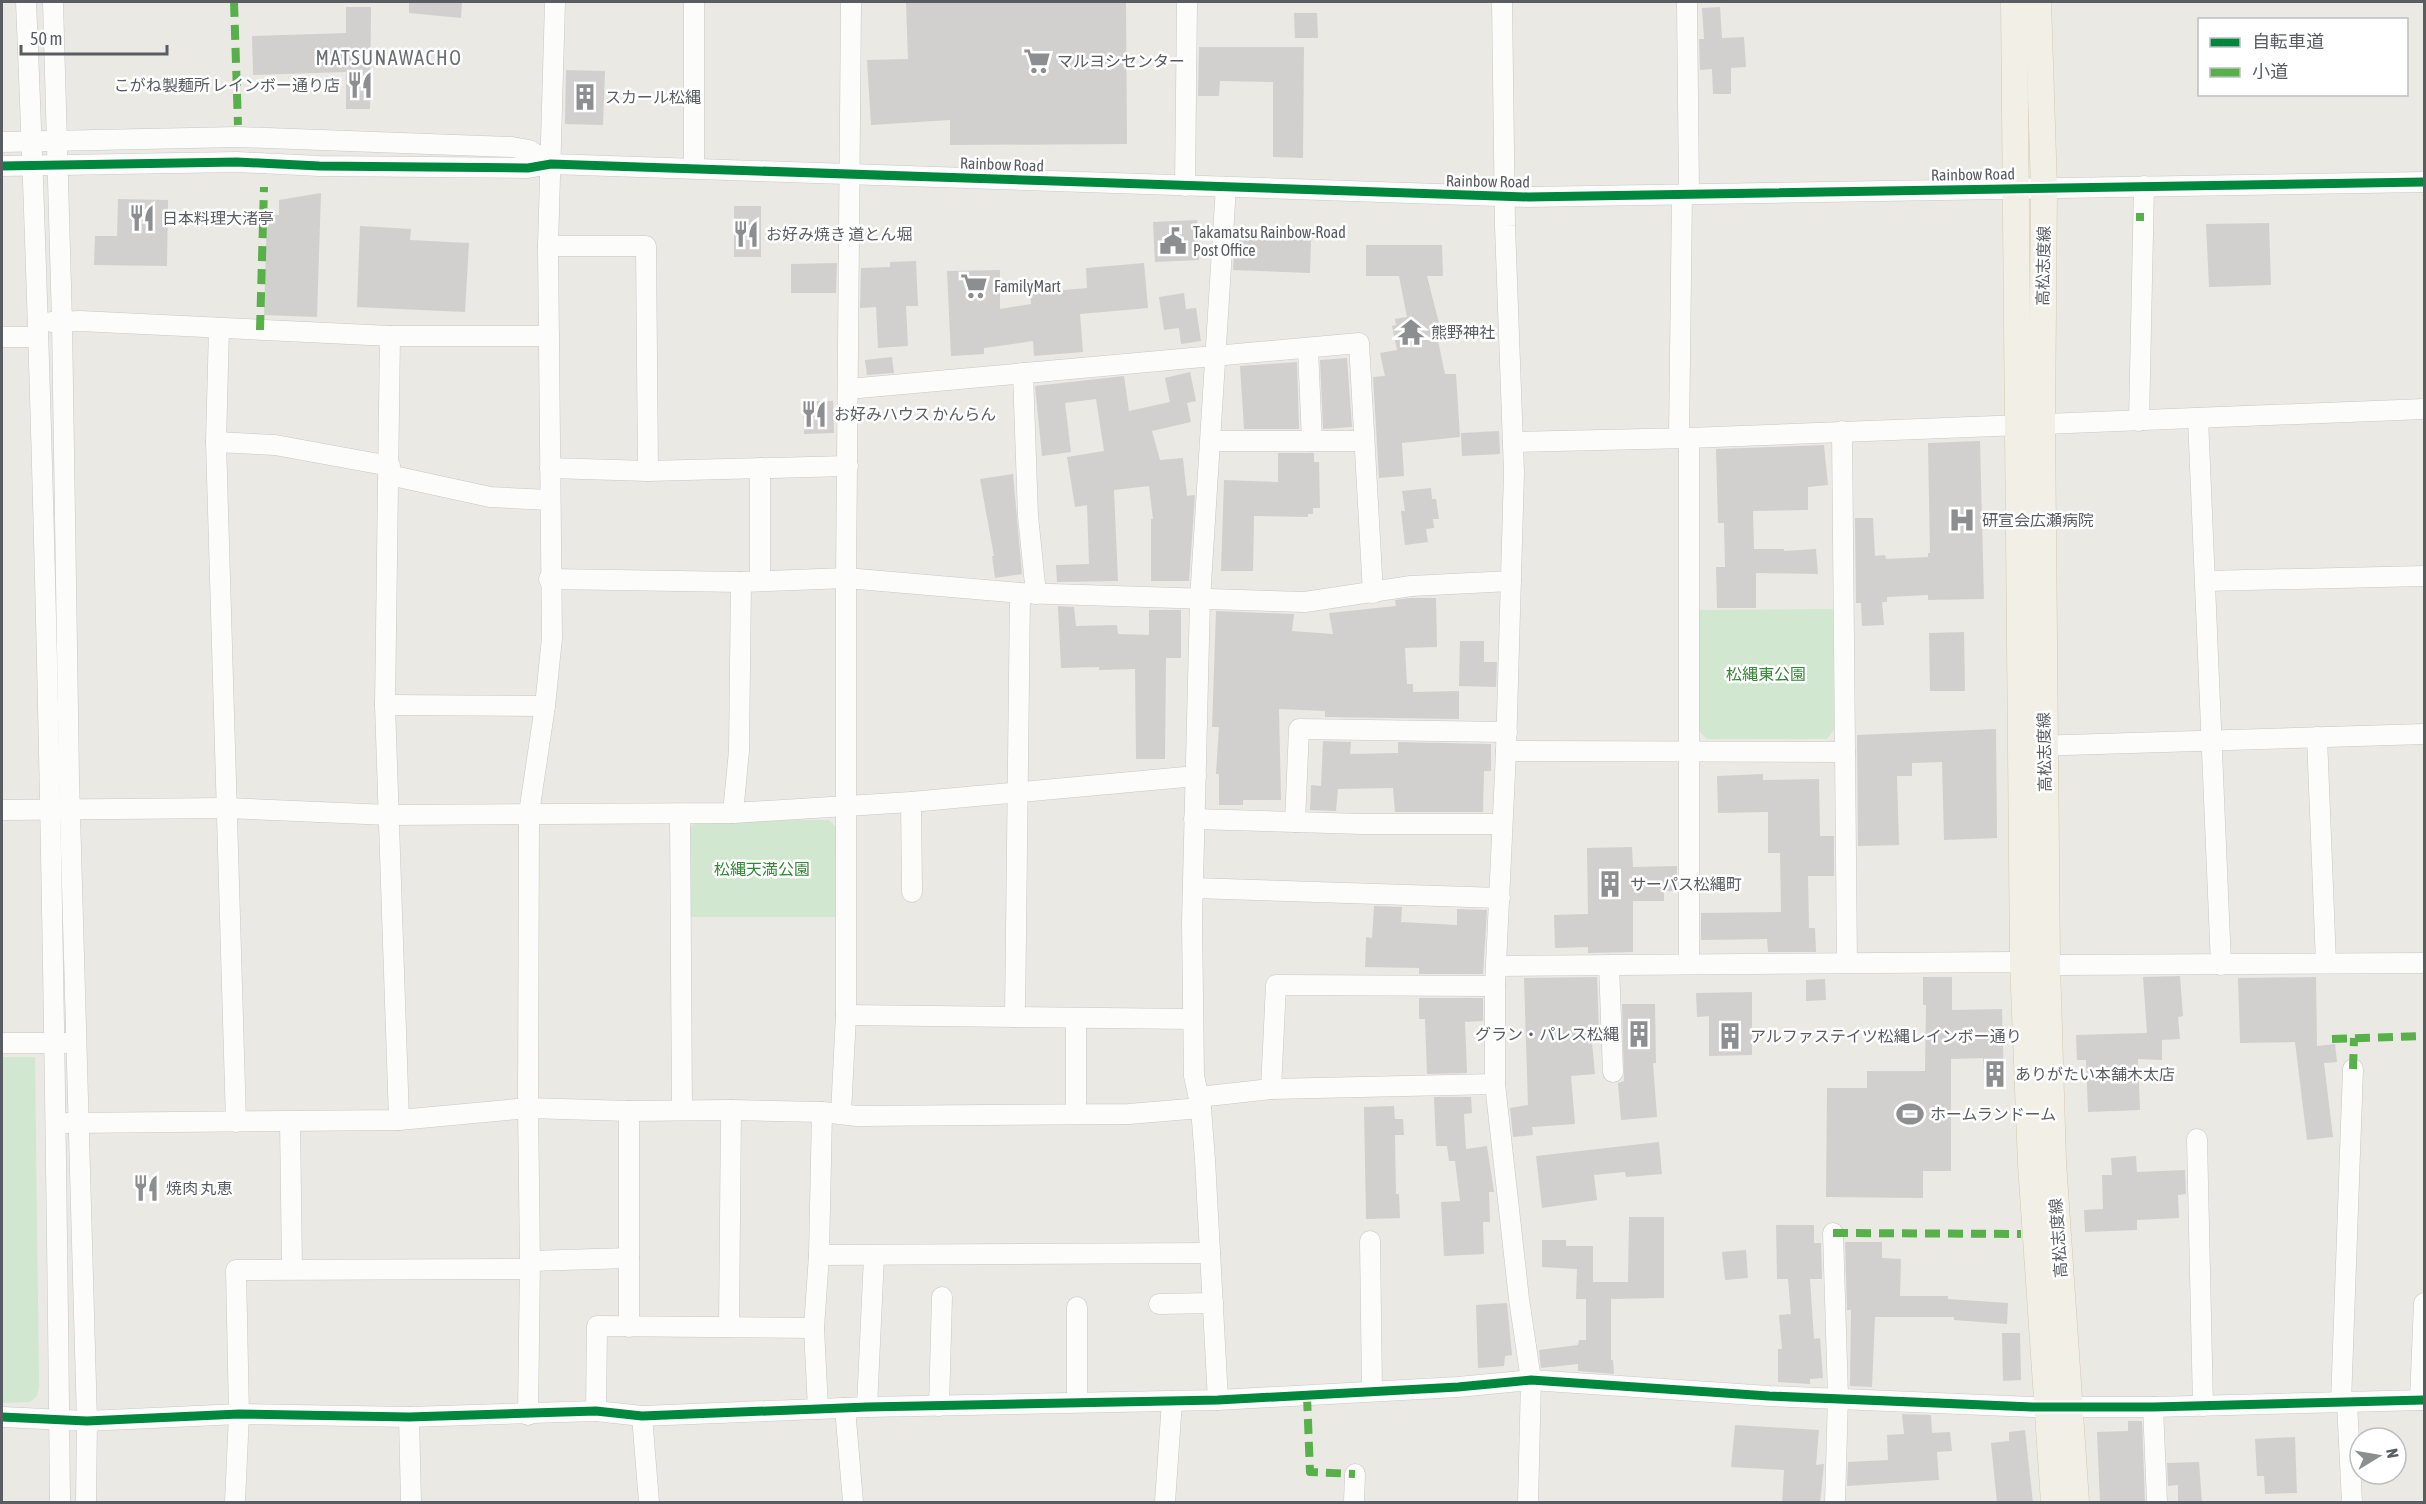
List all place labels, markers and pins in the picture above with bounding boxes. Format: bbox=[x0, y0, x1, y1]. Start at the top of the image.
supermarket icon: マルヨシセンター bbox=[1022, 46, 1052, 76]
place label: マルヨシセンター bbox=[1057, 52, 1185, 70]
restaurant icon: こがね製麺所 レインボー通り店 bbox=[345, 70, 375, 100]
place label: こがね製麺所 レインボー通り店 bbox=[114, 76, 340, 94]
building icon: スカール松縄 bbox=[570, 82, 600, 112]
place label: スカール松縄 bbox=[605, 88, 701, 106]
restaurant icon: 日本料理大渚亭 bbox=[127, 203, 157, 233]
place label: 日本料理大渚亭 bbox=[162, 209, 274, 227]
restaurant icon: お好み焼き 道とん堀 bbox=[731, 219, 761, 249]
place label: Takamatsu Rainbow-Road Post Office bbox=[1193, 223, 1346, 259]
place label: お好み焼き 道とん堀 bbox=[766, 225, 912, 243]
public building icon: Takamatsu Rainbow-Road Post Office bbox=[1158, 226, 1188, 256]
supermarket icon: FamilyMart bbox=[959, 271, 989, 301]
place label: FamilyMart bbox=[994, 277, 1061, 296]
temple icon: 熊野神社 bbox=[1396, 317, 1426, 347]
place label: 熊野神社 bbox=[1431, 323, 1495, 341]
restaurant icon: お好みハウス かんらん bbox=[799, 399, 829, 429]
place label: お好みハウス かんらん bbox=[834, 405, 996, 423]
hospital icon: 研宣会広瀬病院 bbox=[1947, 505, 1977, 535]
place label: 研宣会広瀬病院 bbox=[1982, 511, 2094, 529]
building icon: サーパス松縄町 bbox=[1595, 869, 1625, 899]
place label: サーパス松縄町 bbox=[1630, 875, 1742, 893]
building icon: グラン・パレス松縄 bbox=[1624, 1019, 1654, 1049]
building icon: アルファステイツ松縄レインボー通り bbox=[1715, 1021, 1745, 1051]
place label: グラン・パレス松縄 bbox=[1475, 1025, 1619, 1043]
place label: アルファステイツ松縄レインボー通り bbox=[1750, 1027, 2022, 1045]
building icon: ありがたい本舗木太店 bbox=[1980, 1059, 2010, 1089]
place label: ありがたい本舗木太店 bbox=[2015, 1065, 2175, 1083]
sports icon: ホームランドーム bbox=[1895, 1099, 1925, 1129]
place label: ホームランドーム bbox=[1930, 1105, 2056, 1123]
restaurant icon: 焼肉 丸恵 bbox=[131, 1173, 161, 1203]
place label: 焼肉 丸恵 bbox=[166, 1179, 232, 1197]

